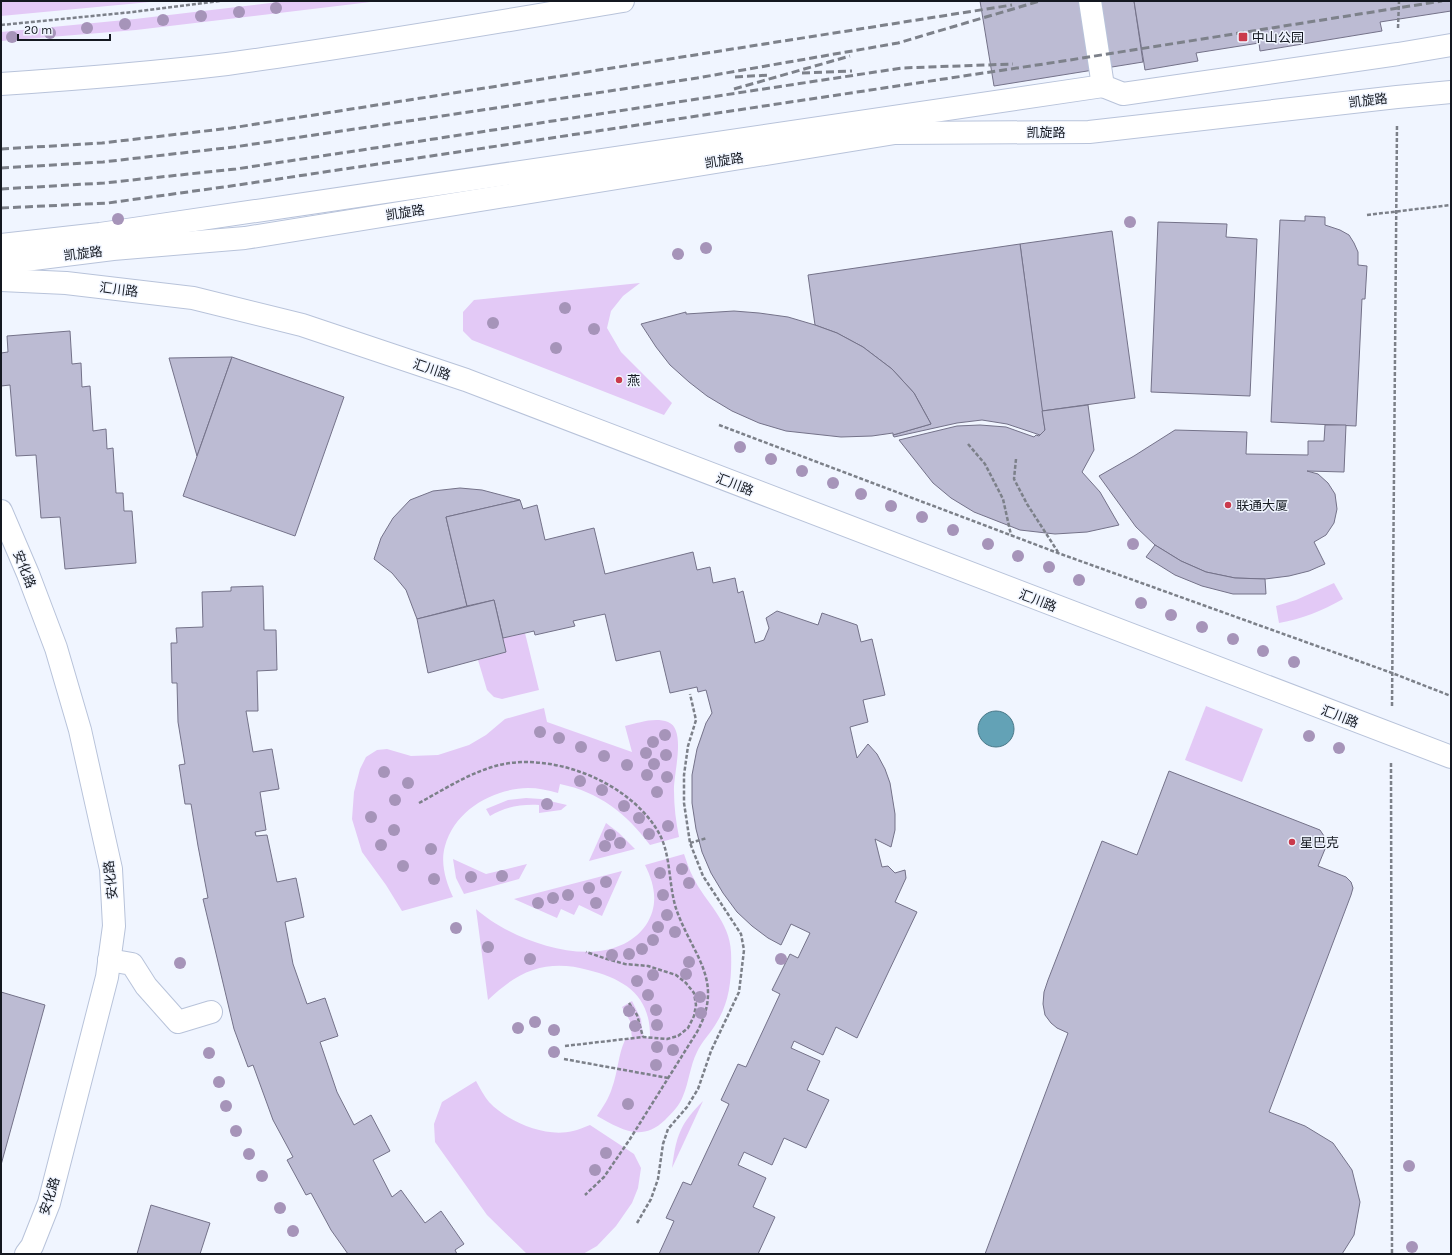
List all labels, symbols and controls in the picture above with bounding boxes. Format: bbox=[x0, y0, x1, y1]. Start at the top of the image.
scale bar bbox=[18, 16, 110, 42]
text: 20 m bbox=[24, 23, 52, 37]
place label: 中山公园 bbox=[1252, 30, 1304, 45]
marker: 中山公园 bbox=[1237, 31, 1249, 43]
street label: 凯旋路 bbox=[1348, 91, 1388, 110]
street label: 凯旋路 bbox=[1026, 125, 1066, 140]
street label: 凯旋路 bbox=[704, 150, 745, 171]
street label: 凯旋路 bbox=[385, 202, 426, 223]
street label: 凯旋路 bbox=[63, 244, 103, 263]
street label: 汇川路 bbox=[99, 280, 139, 299]
street label: 汇川路 bbox=[411, 356, 453, 383]
place label: 燕 bbox=[627, 373, 640, 388]
marker: 燕 bbox=[614, 375, 624, 385]
street label: 汇川路 bbox=[714, 470, 756, 498]
place label: 联通大厦 bbox=[1236, 498, 1288, 513]
marker: 联通大厦 bbox=[1223, 500, 1233, 510]
street label: 安化路 bbox=[10, 548, 39, 590]
street label: 汇川路 bbox=[1017, 586, 1059, 614]
street label: 汇川路 bbox=[1319, 702, 1361, 730]
place label: 星巴克 bbox=[1300, 835, 1339, 850]
marker: 星巴克 bbox=[1287, 837, 1297, 847]
street label: 安化路 bbox=[101, 860, 120, 900]
street label: 安化路 bbox=[37, 1175, 62, 1217]

